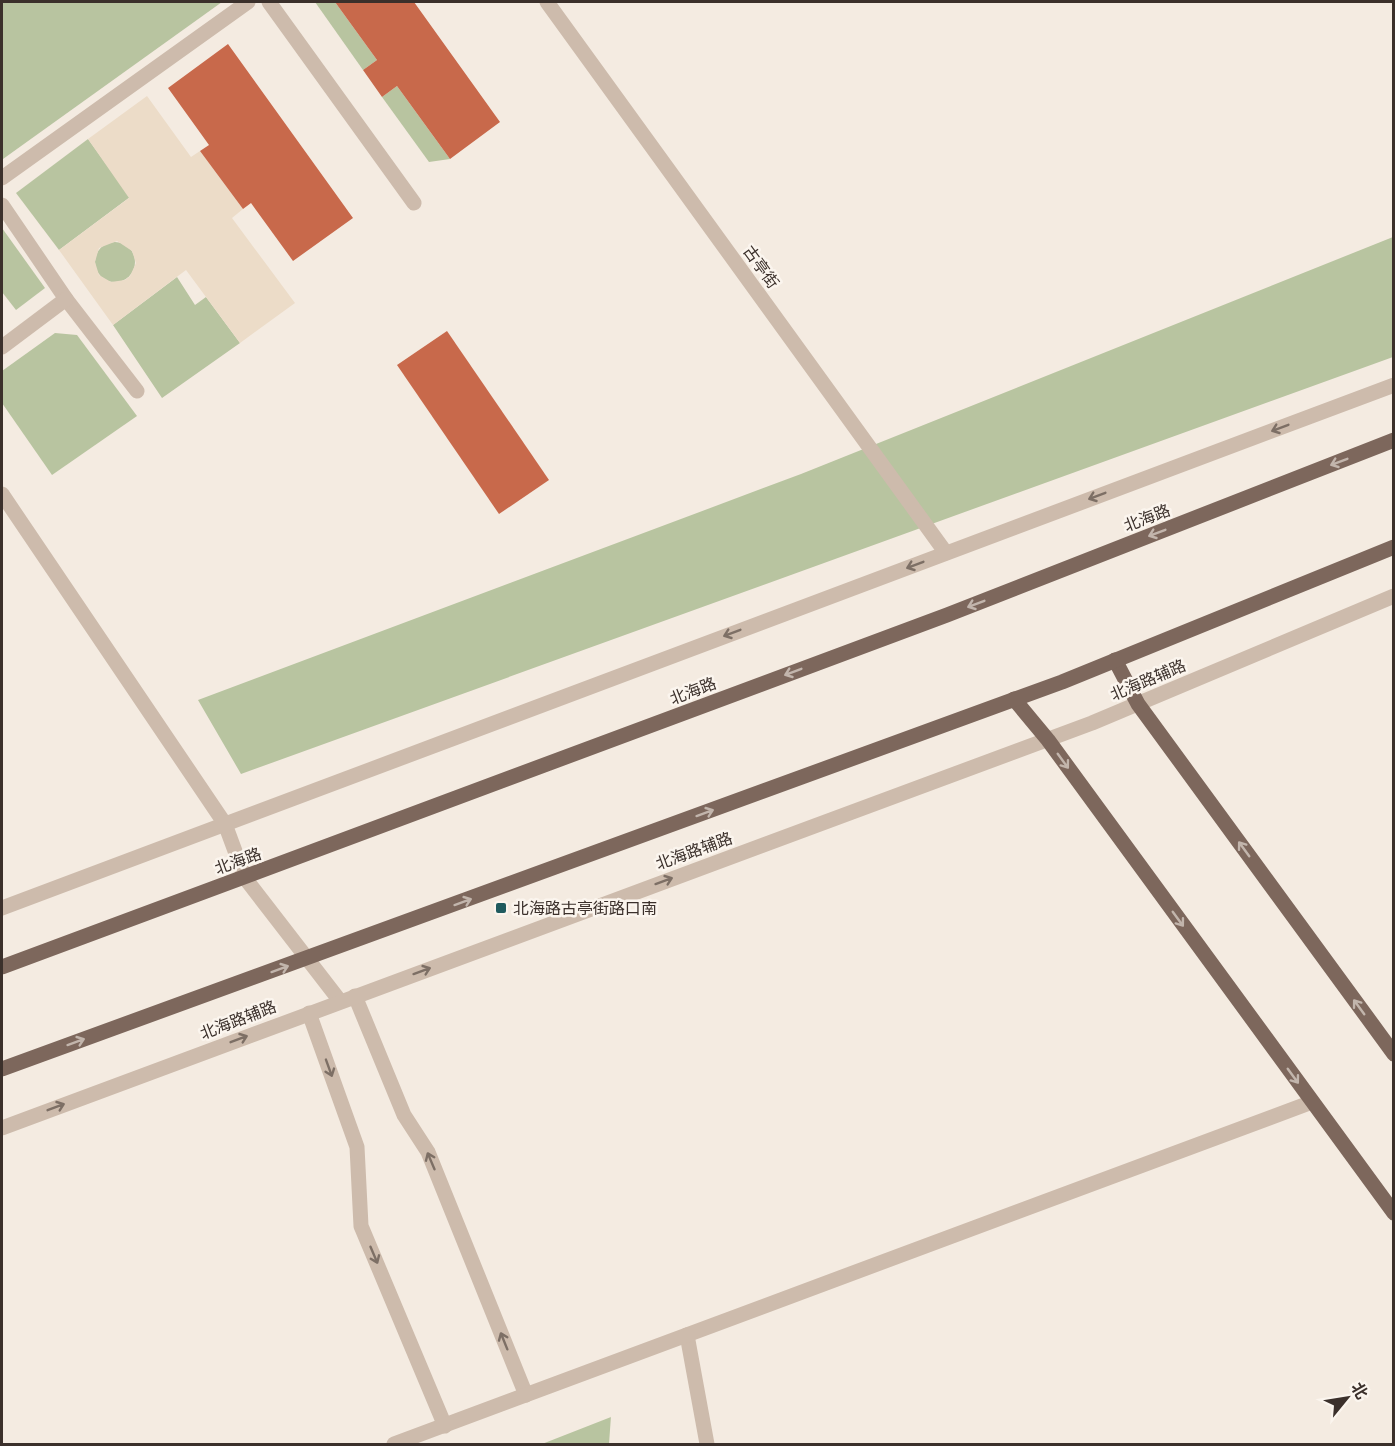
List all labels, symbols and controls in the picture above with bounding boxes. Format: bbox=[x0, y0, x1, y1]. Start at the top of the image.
street label: 古亭街 bbox=[740, 243, 782, 291]
one-way arrow bbox=[1271, 423, 1290, 434]
one-way arrow bbox=[1330, 457, 1349, 468]
one-way arrow bbox=[1088, 491, 1107, 502]
street label: 北海路 bbox=[1122, 501, 1172, 535]
one-way arrow bbox=[1149, 528, 1167, 539]
one-way arrow bbox=[906, 560, 924, 571]
one-way arrow bbox=[967, 599, 986, 610]
one-way arrow bbox=[723, 629, 742, 640]
street label: 北海路辅路 bbox=[1108, 657, 1188, 703]
one-way arrow bbox=[785, 668, 803, 679]
street label: 北海路 bbox=[668, 674, 718, 708]
one-way arrow bbox=[1057, 753, 1070, 769]
one-way arrow bbox=[695, 806, 714, 817]
street label: 北海路辅路 bbox=[653, 829, 735, 873]
one-way arrow bbox=[1238, 842, 1250, 858]
street label: 北海路 bbox=[213, 845, 263, 877]
one-way arrow bbox=[654, 875, 673, 886]
one-way arrow bbox=[453, 895, 472, 906]
place label: 北海路古亭街路口南 bbox=[513, 900, 657, 917]
marker: 北海路古亭街路口南 bbox=[494, 901, 508, 915]
one-way arrow bbox=[1172, 910, 1185, 926]
one-way arrow bbox=[270, 962, 288, 973]
one-way arrow bbox=[412, 965, 431, 976]
street label: 北海路辅路 bbox=[198, 998, 278, 1042]
one-way arrow bbox=[1353, 999, 1365, 1015]
one-way arrow bbox=[229, 1033, 248, 1044]
one-way arrow bbox=[66, 1035, 85, 1046]
one-way arrow bbox=[324, 1058, 335, 1077]
one-way arrow bbox=[1287, 1068, 1300, 1084]
one-way arrow bbox=[46, 1101, 65, 1112]
one-way arrow bbox=[425, 1152, 436, 1170]
one-way arrow bbox=[369, 1245, 380, 1264]
one-way arrow bbox=[498, 1332, 509, 1351]
north arrow bbox=[1317, 1368, 1377, 1428]
text: 北 bbox=[1348, 1380, 1371, 1402]

